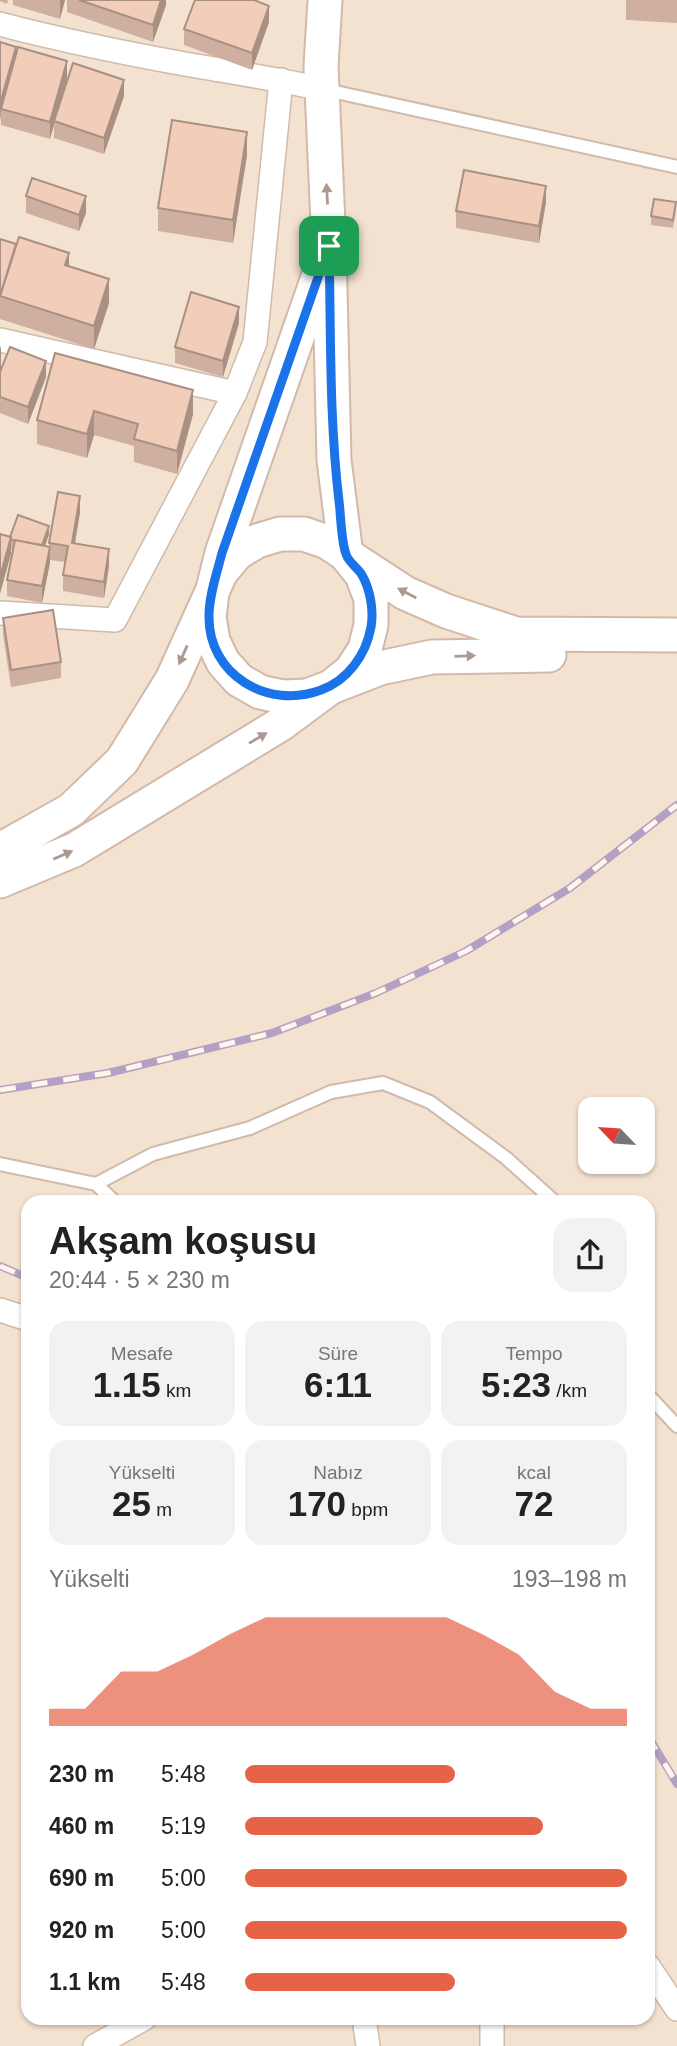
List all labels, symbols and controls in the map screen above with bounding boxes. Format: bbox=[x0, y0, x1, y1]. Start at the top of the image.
one-way arrow bbox=[321, 183, 332, 205]
pin bbox=[299, 216, 359, 276]
icon: arrive bbox=[310, 227, 348, 265]
one-way arrow bbox=[396, 588, 416, 600]
one-way arrow bbox=[177, 645, 188, 666]
one-way arrow bbox=[454, 651, 476, 662]
one-way arrow bbox=[248, 732, 267, 744]
one-way arrow bbox=[53, 849, 73, 861]
north arrow bbox=[578, 1097, 654, 1174]
map controls bbox=[578, 1097, 655, 1174]
button: share bbox=[553, 1218, 627, 1292]
text: Akşam koşusu bbox=[49, 1220, 317, 1262]
text: 20:44 · 5 × 230 m bbox=[49, 1267, 230, 1293]
text: Mesafe bbox=[111, 1343, 173, 1364]
text: Süre bbox=[318, 1343, 358, 1364]
text: Tempo bbox=[505, 1343, 563, 1364]
text: 1.15 bbox=[93, 1365, 161, 1404]
text: 6:11 bbox=[304, 1365, 372, 1404]
text: 5:23 bbox=[481, 1365, 551, 1404]
text: km bbox=[161, 1380, 191, 1401]
text: /km bbox=[551, 1380, 587, 1401]
text: Yükselti bbox=[109, 1462, 175, 1483]
text: Nabız bbox=[313, 1462, 363, 1483]
text: kcal bbox=[517, 1462, 551, 1483]
text: 25 bbox=[112, 1484, 151, 1523]
text: 170 bbox=[288, 1484, 346, 1523]
text: 72 bbox=[515, 1484, 553, 1523]
text: m bbox=[151, 1499, 172, 1520]
text: bpm bbox=[346, 1499, 388, 1520]
text: Yükselti bbox=[49, 1566, 130, 1592]
text: 193–198 m bbox=[512, 1566, 627, 1592]
text: 230 m bbox=[49, 1761, 114, 1787]
text: 5:48 bbox=[161, 1761, 206, 1787]
text: 460 m bbox=[49, 1813, 114, 1839]
text: 5:19 bbox=[161, 1813, 206, 1839]
text: 690 m bbox=[49, 1865, 114, 1891]
text: 5:00 bbox=[161, 1865, 206, 1891]
text: 920 m bbox=[49, 1917, 114, 1943]
text: 5:00 bbox=[161, 1917, 206, 1943]
text: 1.1 km bbox=[49, 1969, 121, 1995]
text: 5:48 bbox=[161, 1969, 206, 1995]

